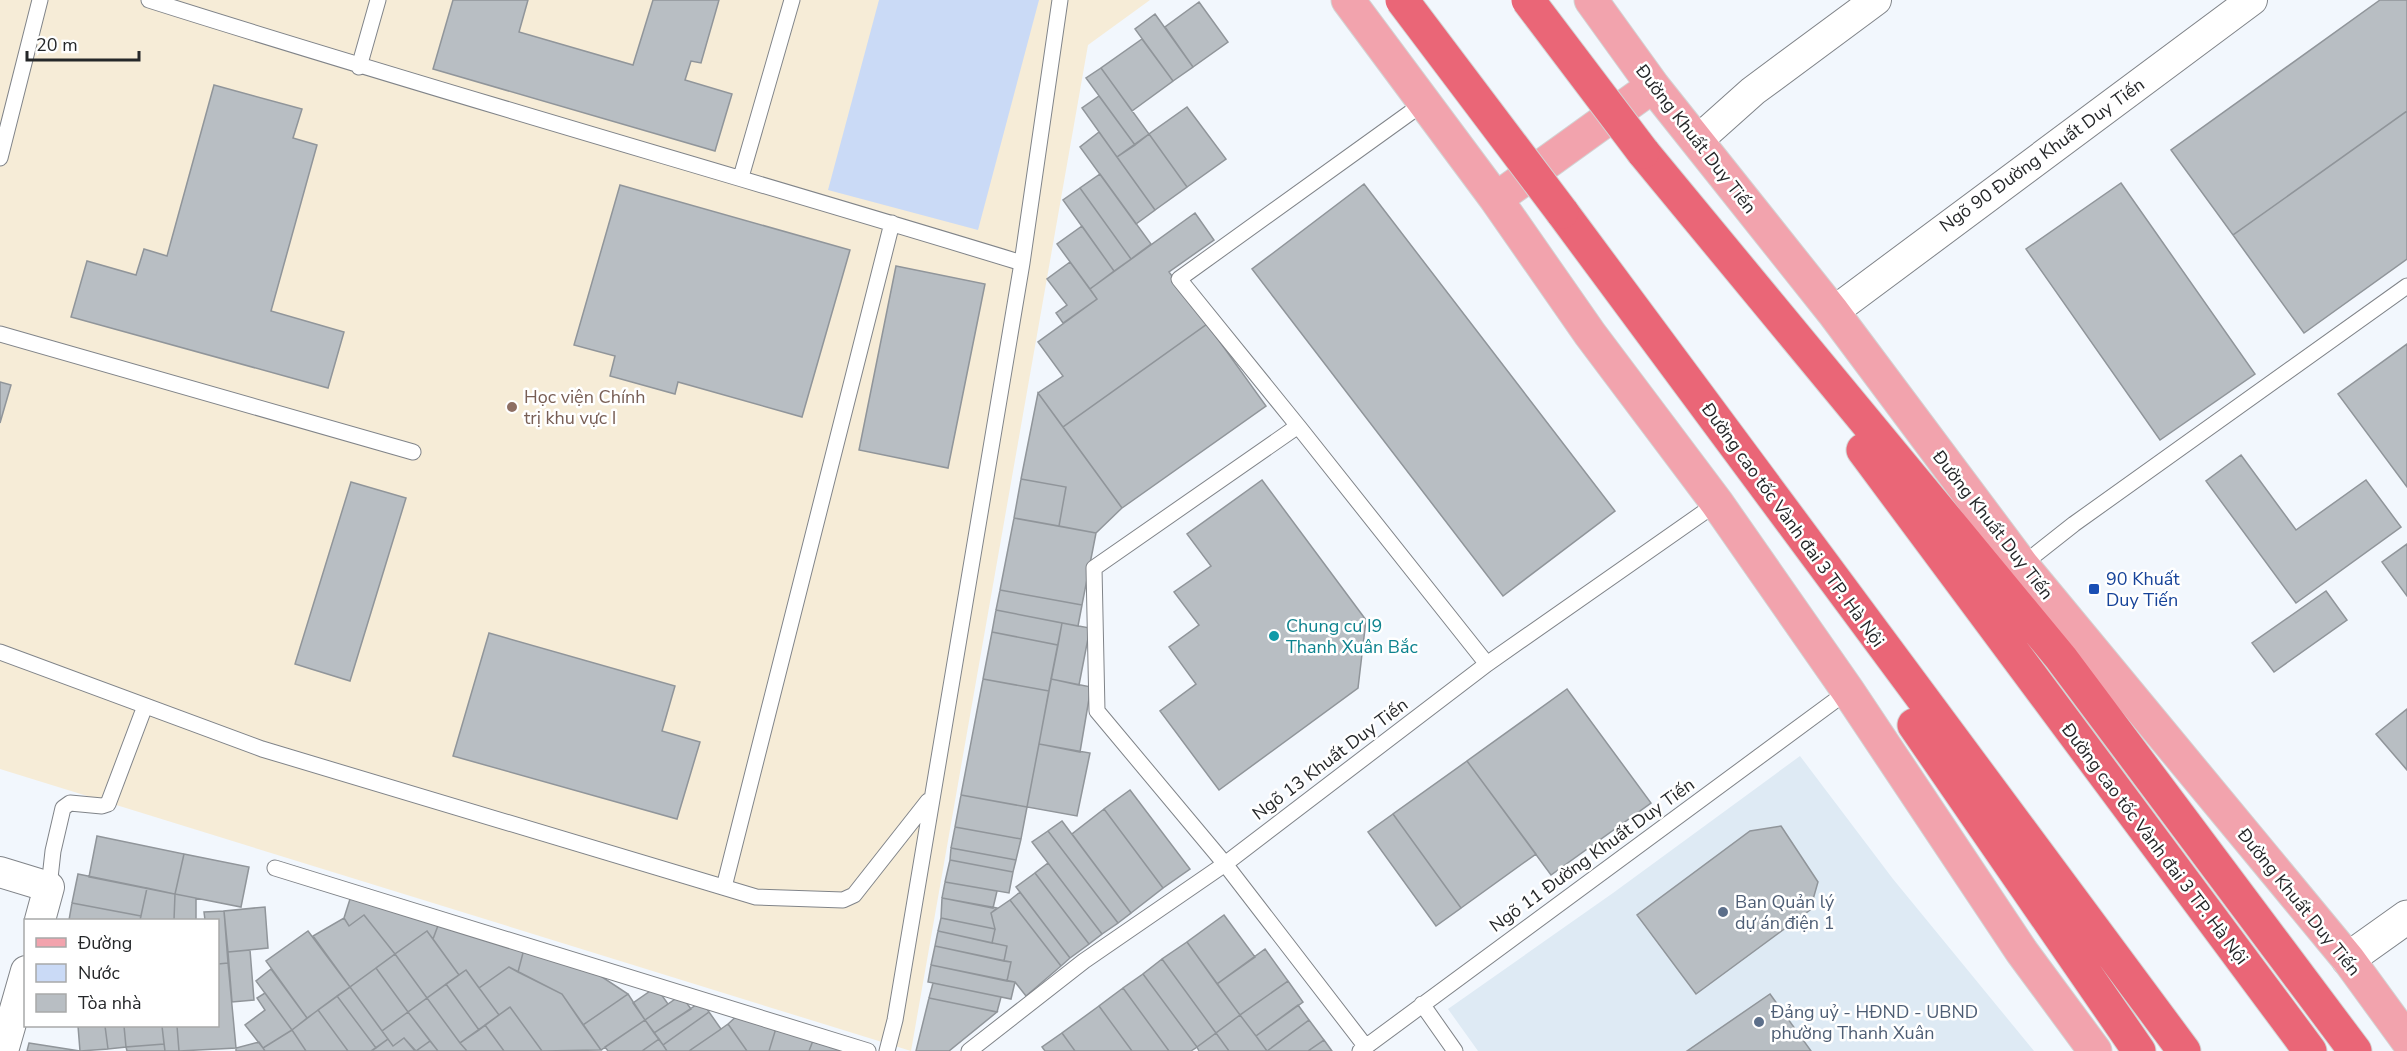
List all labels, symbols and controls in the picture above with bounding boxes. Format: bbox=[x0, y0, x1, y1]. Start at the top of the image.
scale bar bbox=[27, 24, 140, 62]
text: 20 m bbox=[36, 33, 78, 57]
street label: Đường Khuất Duy Tiến bbox=[1630, 59, 1762, 219]
street label: Ngõ 90 Đường Khuất Duy Tiến bbox=[1935, 72, 2149, 238]
place label: Học viện Chính trị khu vực I bbox=[524, 385, 646, 430]
street label: Đường cao tốc Vành đai 3 TP. Hà Nội bbox=[1696, 397, 1890, 652]
marker: Học viện Chính trị khu vực I bbox=[505, 400, 519, 414]
street label: Đường Khuất Duy Tiến bbox=[1927, 445, 2059, 605]
place label: 90 Khuất Duy Tiến bbox=[2106, 567, 2180, 612]
marker: 90 Khuất Duy Tiến bbox=[2087, 582, 2101, 596]
place label: Chung cư I9 Thanh Xuân Bắc bbox=[1286, 614, 1418, 659]
marker: Chung cư I9 Thanh Xuân Bắc bbox=[1267, 629, 1281, 643]
street label: Ngõ 13 Khuất Duy Tiến bbox=[1247, 693, 1413, 825]
street label: Đường cao tốc Vành đai 3 TP. Hà Nội bbox=[2056, 718, 2254, 969]
street label: Ngõ 11 Đường Khuất Duy Tiến bbox=[1485, 772, 1699, 938]
street label: Đường Khuất Duy Tiến bbox=[2231, 823, 2366, 981]
place label: Ban Quản lý dự án điện 1 bbox=[1735, 890, 1835, 935]
marker: Ban Quản lý dự án điện 1 bbox=[1716, 905, 1730, 919]
legend bbox=[24, 919, 219, 1027]
text: Đường bbox=[77, 931, 132, 955]
text: Nước bbox=[78, 961, 120, 985]
text: Tòa nhà bbox=[78, 991, 142, 1015]
place label: Đảng uỷ - HĐND - UBND phường Thanh Xuân bbox=[1770, 1000, 1978, 1045]
marker: Đảng uỷ - HĐND - UBND phường Thanh Xuân bbox=[1752, 1015, 1766, 1029]

